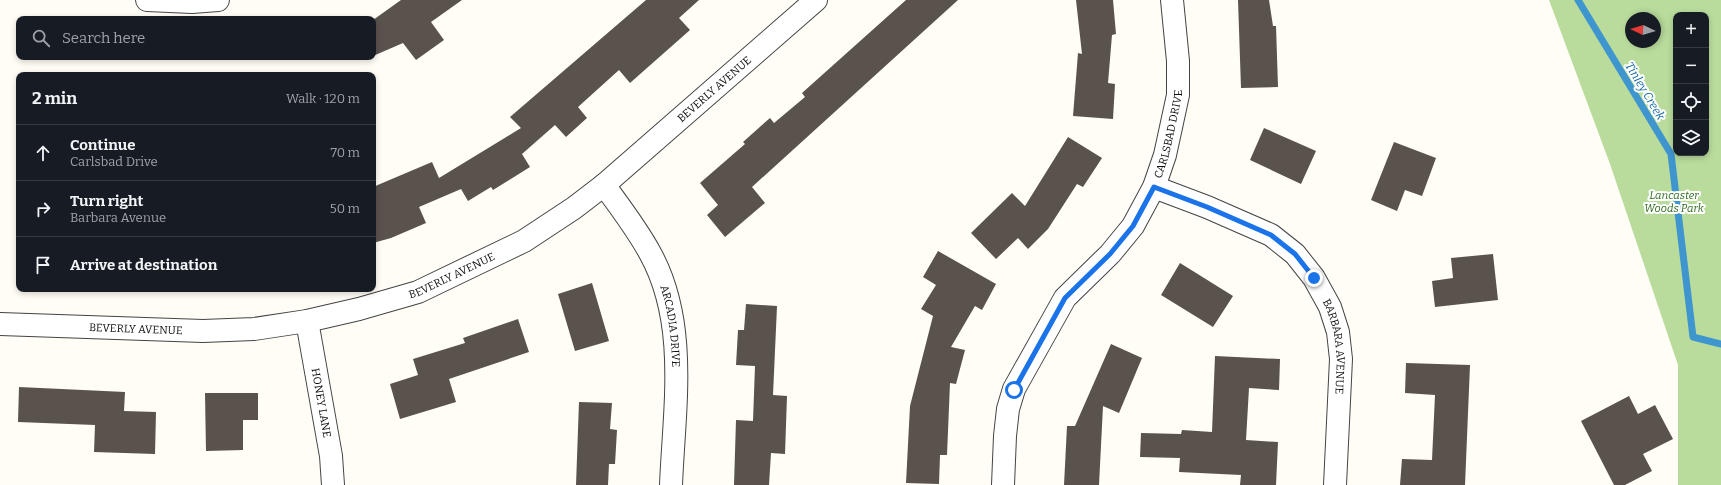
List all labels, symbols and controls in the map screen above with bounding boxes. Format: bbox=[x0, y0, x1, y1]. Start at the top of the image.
north arrow bbox=[1625, 12, 1661, 48]
map controls bbox=[1673, 12, 1709, 156]
button: + bbox=[1673, 12, 1709, 48]
search box bbox=[16, 16, 376, 60]
icon: search bbox=[30, 27, 52, 49]
text: Search here bbox=[62, 29, 145, 47]
button: − bbox=[1673, 48, 1709, 84]
street label: BEVERLY AVENUE bbox=[675, 53, 754, 125]
water label: Tinley Creek bbox=[1622, 60, 1668, 123]
button: locate bbox=[1673, 84, 1709, 120]
text: 2 min bbox=[32, 88, 77, 109]
street label: CARLSBAD DRIVE bbox=[1151, 90, 1185, 180]
text: Walk · 120 m bbox=[286, 91, 360, 106]
button: layers bbox=[1673, 120, 1709, 156]
text: Continue bbox=[70, 136, 136, 154]
icon: ahead bbox=[32, 142, 54, 164]
text: 70 m bbox=[330, 145, 360, 160]
text: Carlsbad Drive bbox=[70, 154, 158, 169]
park label: Lancaster Woods Park bbox=[1644, 189, 1705, 215]
text: Turn right bbox=[70, 192, 143, 210]
icon: right bbox=[32, 198, 54, 220]
text: 50 m bbox=[330, 201, 360, 216]
text: Barbara Avenue bbox=[70, 210, 166, 225]
street label: BEVERLY AVENUE bbox=[407, 250, 497, 301]
icon: arrive bbox=[32, 254, 54, 276]
text: Arrive at destination bbox=[70, 256, 217, 274]
route end bbox=[1305, 269, 1323, 287]
street label: ARCADIA DRIVE bbox=[657, 284, 682, 368]
street label: BARBARA AVENUE bbox=[1320, 297, 1347, 395]
street label: BEVERLY AVENUE bbox=[89, 321, 183, 337]
street label: HONEY LANE bbox=[308, 367, 334, 439]
route start bbox=[1005, 381, 1023, 399]

